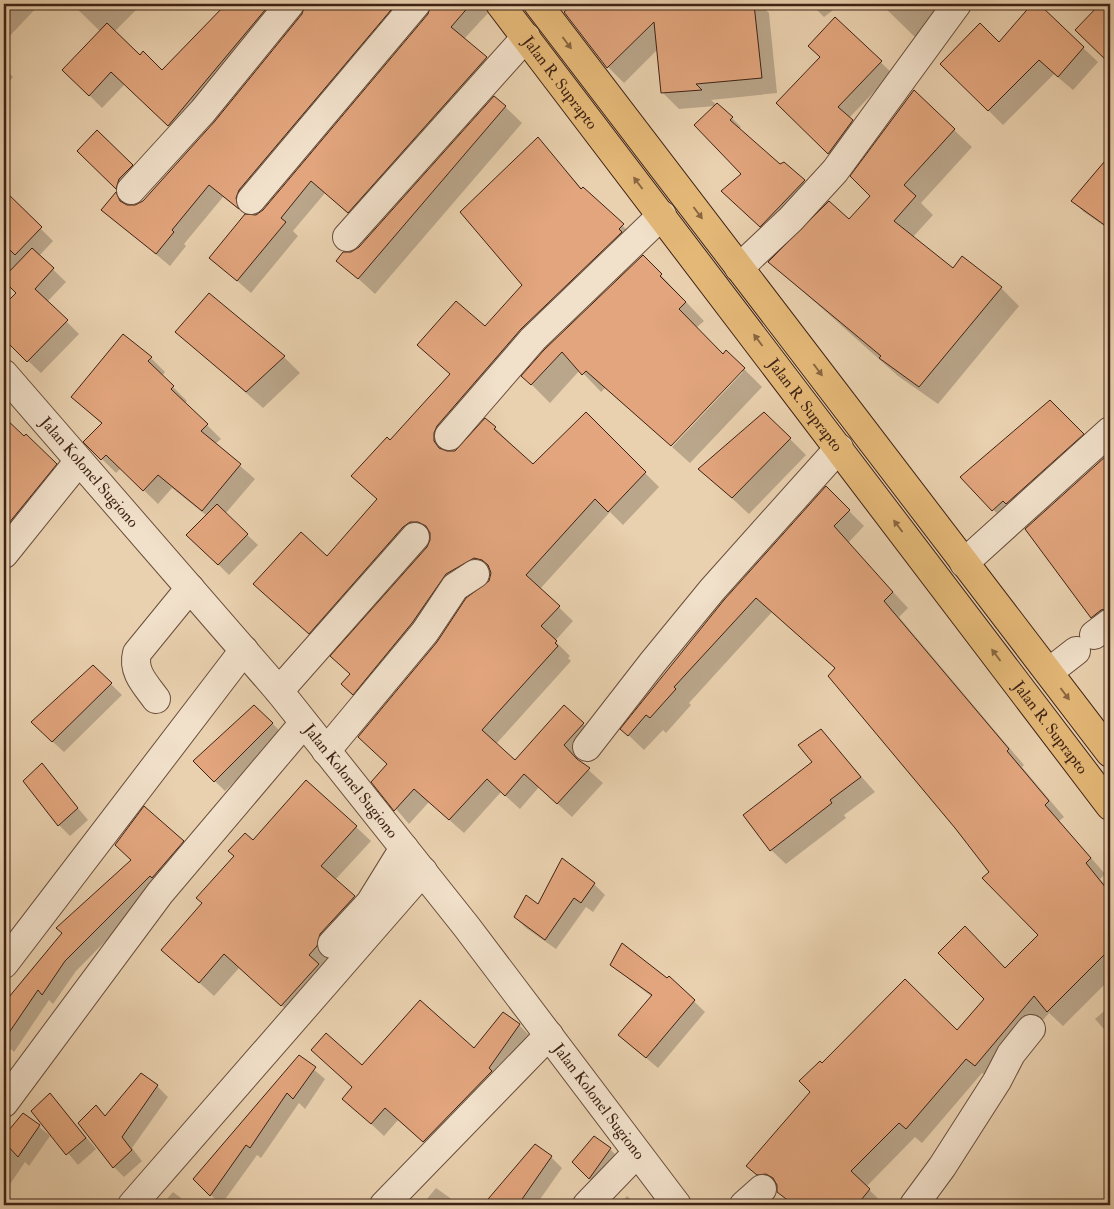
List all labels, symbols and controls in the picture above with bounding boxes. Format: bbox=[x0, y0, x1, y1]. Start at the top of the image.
street label: Jalan R. Suprapto bbox=[517, 31, 602, 134]
one-way arrow bbox=[562, 36, 573, 49]
one-way arrow bbox=[633, 177, 644, 190]
one-way arrow bbox=[692, 206, 703, 219]
one-way arrow bbox=[752, 334, 763, 347]
street label: Jalan R. Suprapto bbox=[762, 354, 847, 456]
one-way arrow bbox=[812, 364, 823, 377]
street label: Jalan Kolonel Sugiono bbox=[34, 412, 143, 532]
one-way arrow bbox=[893, 519, 903, 533]
one-way arrow bbox=[991, 648, 1001, 662]
street label: Jalan R. Suprapto bbox=[1007, 676, 1092, 778]
one-way arrow bbox=[1060, 687, 1071, 700]
street label: Jalan Kolonel Sugiono bbox=[298, 719, 403, 843]
street label: Jalan Kolonel Sugiono bbox=[547, 1039, 649, 1164]

